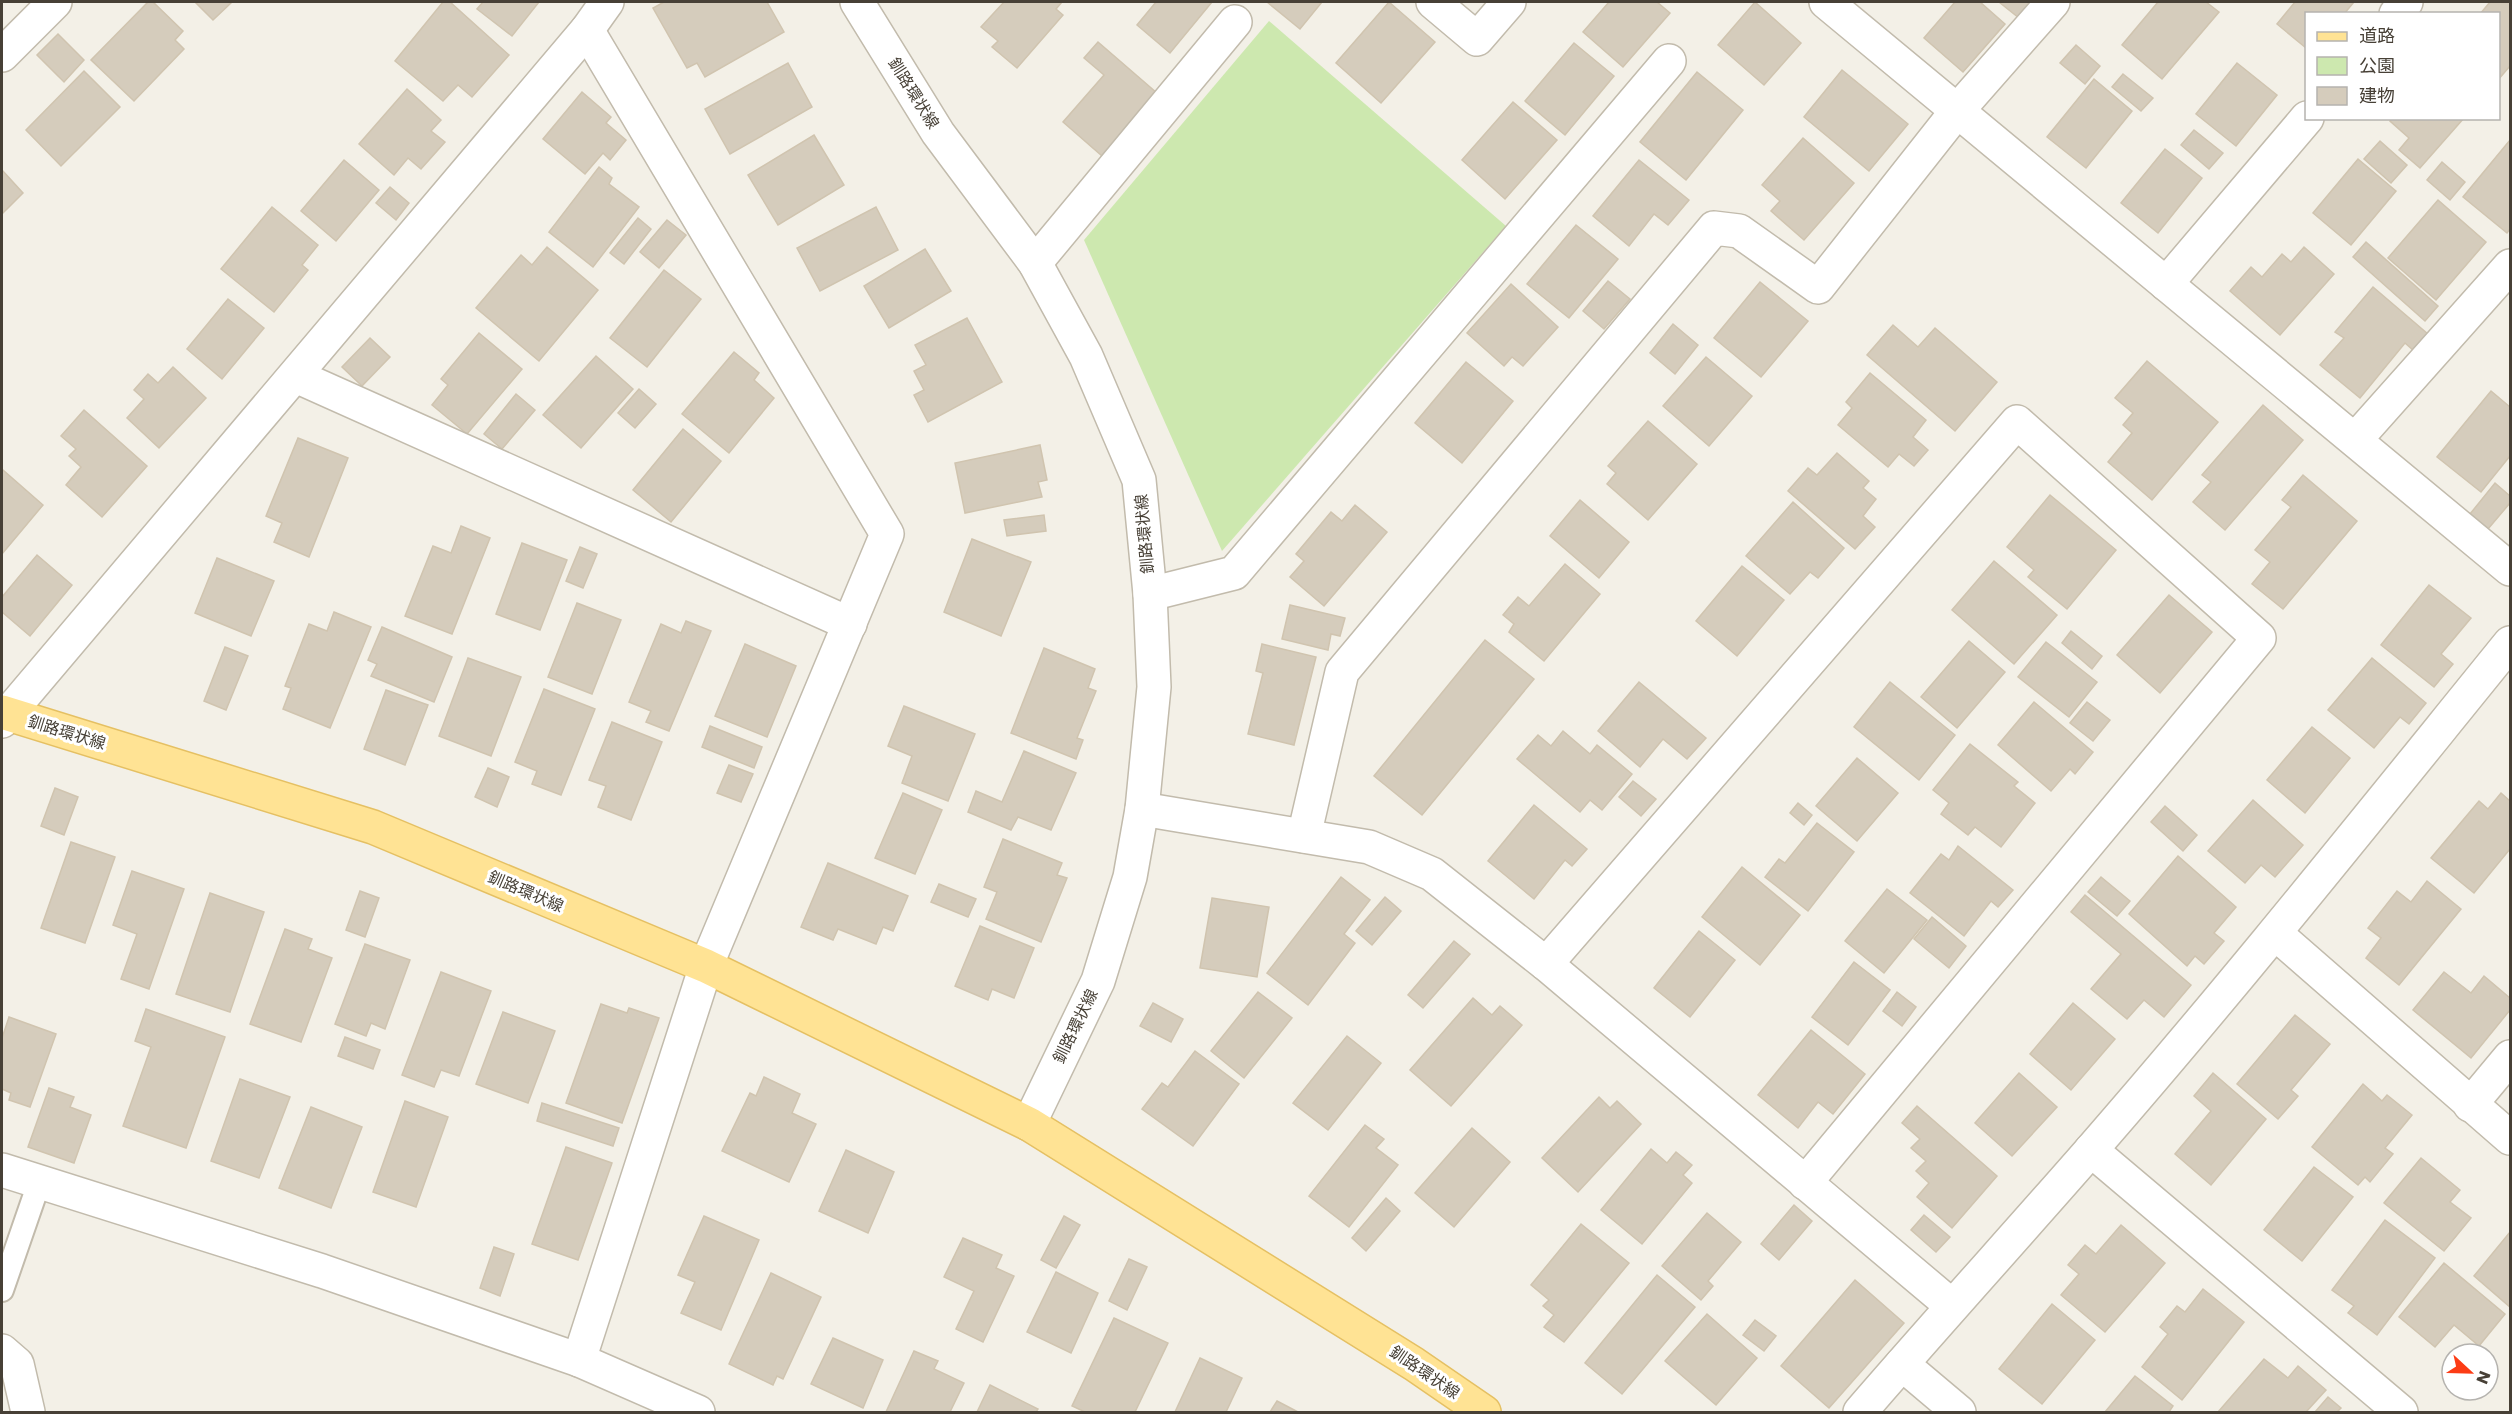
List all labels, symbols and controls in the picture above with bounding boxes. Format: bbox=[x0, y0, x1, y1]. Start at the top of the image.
legend bbox=[2305, 12, 2500, 120]
text: 道路 bbox=[2359, 23, 2395, 48]
street label: 釧路環状線 bbox=[883, 53, 945, 133]
text: 公園 bbox=[2359, 53, 2395, 78]
text: 建物 bbox=[2359, 83, 2395, 108]
street label: 釧路環状線 bbox=[1130, 493, 1159, 575]
street label: 釧路環状線 bbox=[25, 710, 108, 755]
street label: 釧路環状線 bbox=[484, 865, 567, 918]
street label: 釧路環状線 bbox=[1048, 985, 1103, 1067]
street label: 釧路環状線 bbox=[1385, 1341, 1464, 1404]
north arrow bbox=[2440, 1342, 2500, 1402]
text: N bbox=[2471, 1368, 2496, 1387]

